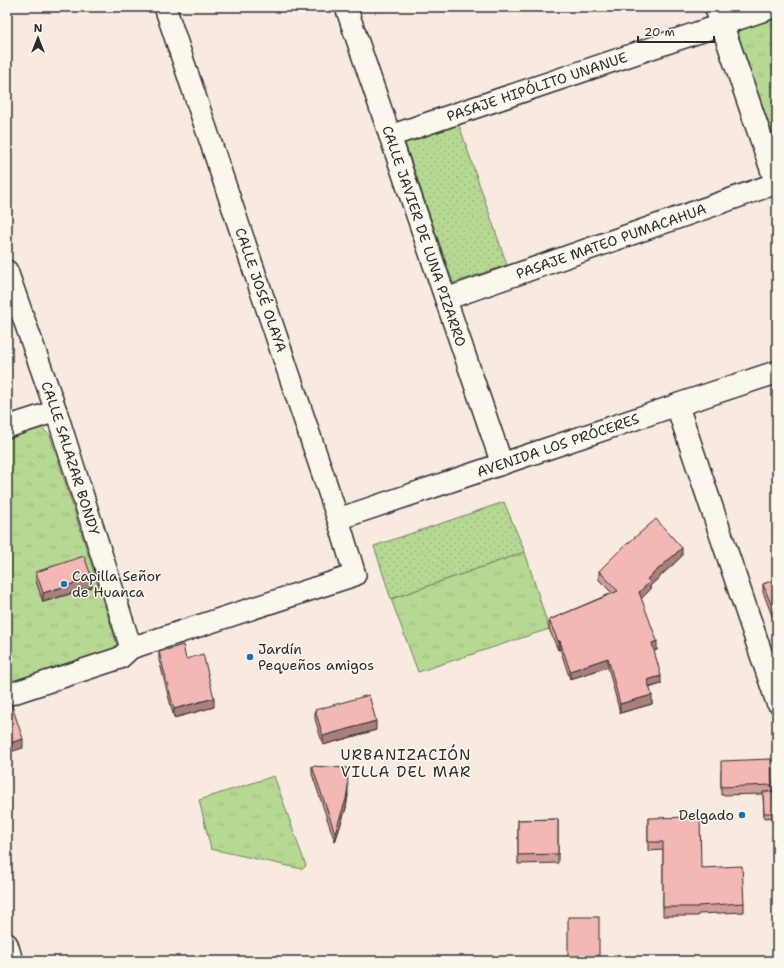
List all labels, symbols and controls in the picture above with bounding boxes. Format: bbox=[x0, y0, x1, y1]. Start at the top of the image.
north arrow bbox=[18, 18, 58, 58]
scale bar bbox=[638, 18, 714, 44]
text: N bbox=[34, 21, 43, 36]
text: 20 m bbox=[644, 24, 675, 40]
street label: PASAJE HIPÓLITO UNANUE bbox=[444, 48, 630, 125]
street label: CALLE JAVIER DE LUNA PIZARRO bbox=[378, 123, 470, 349]
street label: PASAJE MATEO PUMACAHUA bbox=[514, 200, 709, 283]
street label: CALLE JOSÉ OLAYA bbox=[231, 225, 291, 355]
street label: CALLE SALAZAR BONDY bbox=[37, 379, 104, 538]
street label: AVENIDA LOS PRÓCERES bbox=[474, 409, 642, 481]
place label: Capilla Señor de Huanca bbox=[72, 567, 162, 601]
marker: Capilla Señor de Huanca bbox=[59, 579, 69, 589]
place label: Jardín Pequeños amigos bbox=[258, 640, 374, 674]
marker: Jardín Pequeños amigos bbox=[245, 652, 255, 662]
district label: URBANIZACIÓN VILLA DEL MAR bbox=[341, 744, 471, 782]
place label: Delgado bbox=[679, 806, 734, 824]
marker: Delgado bbox=[737, 810, 747, 820]

